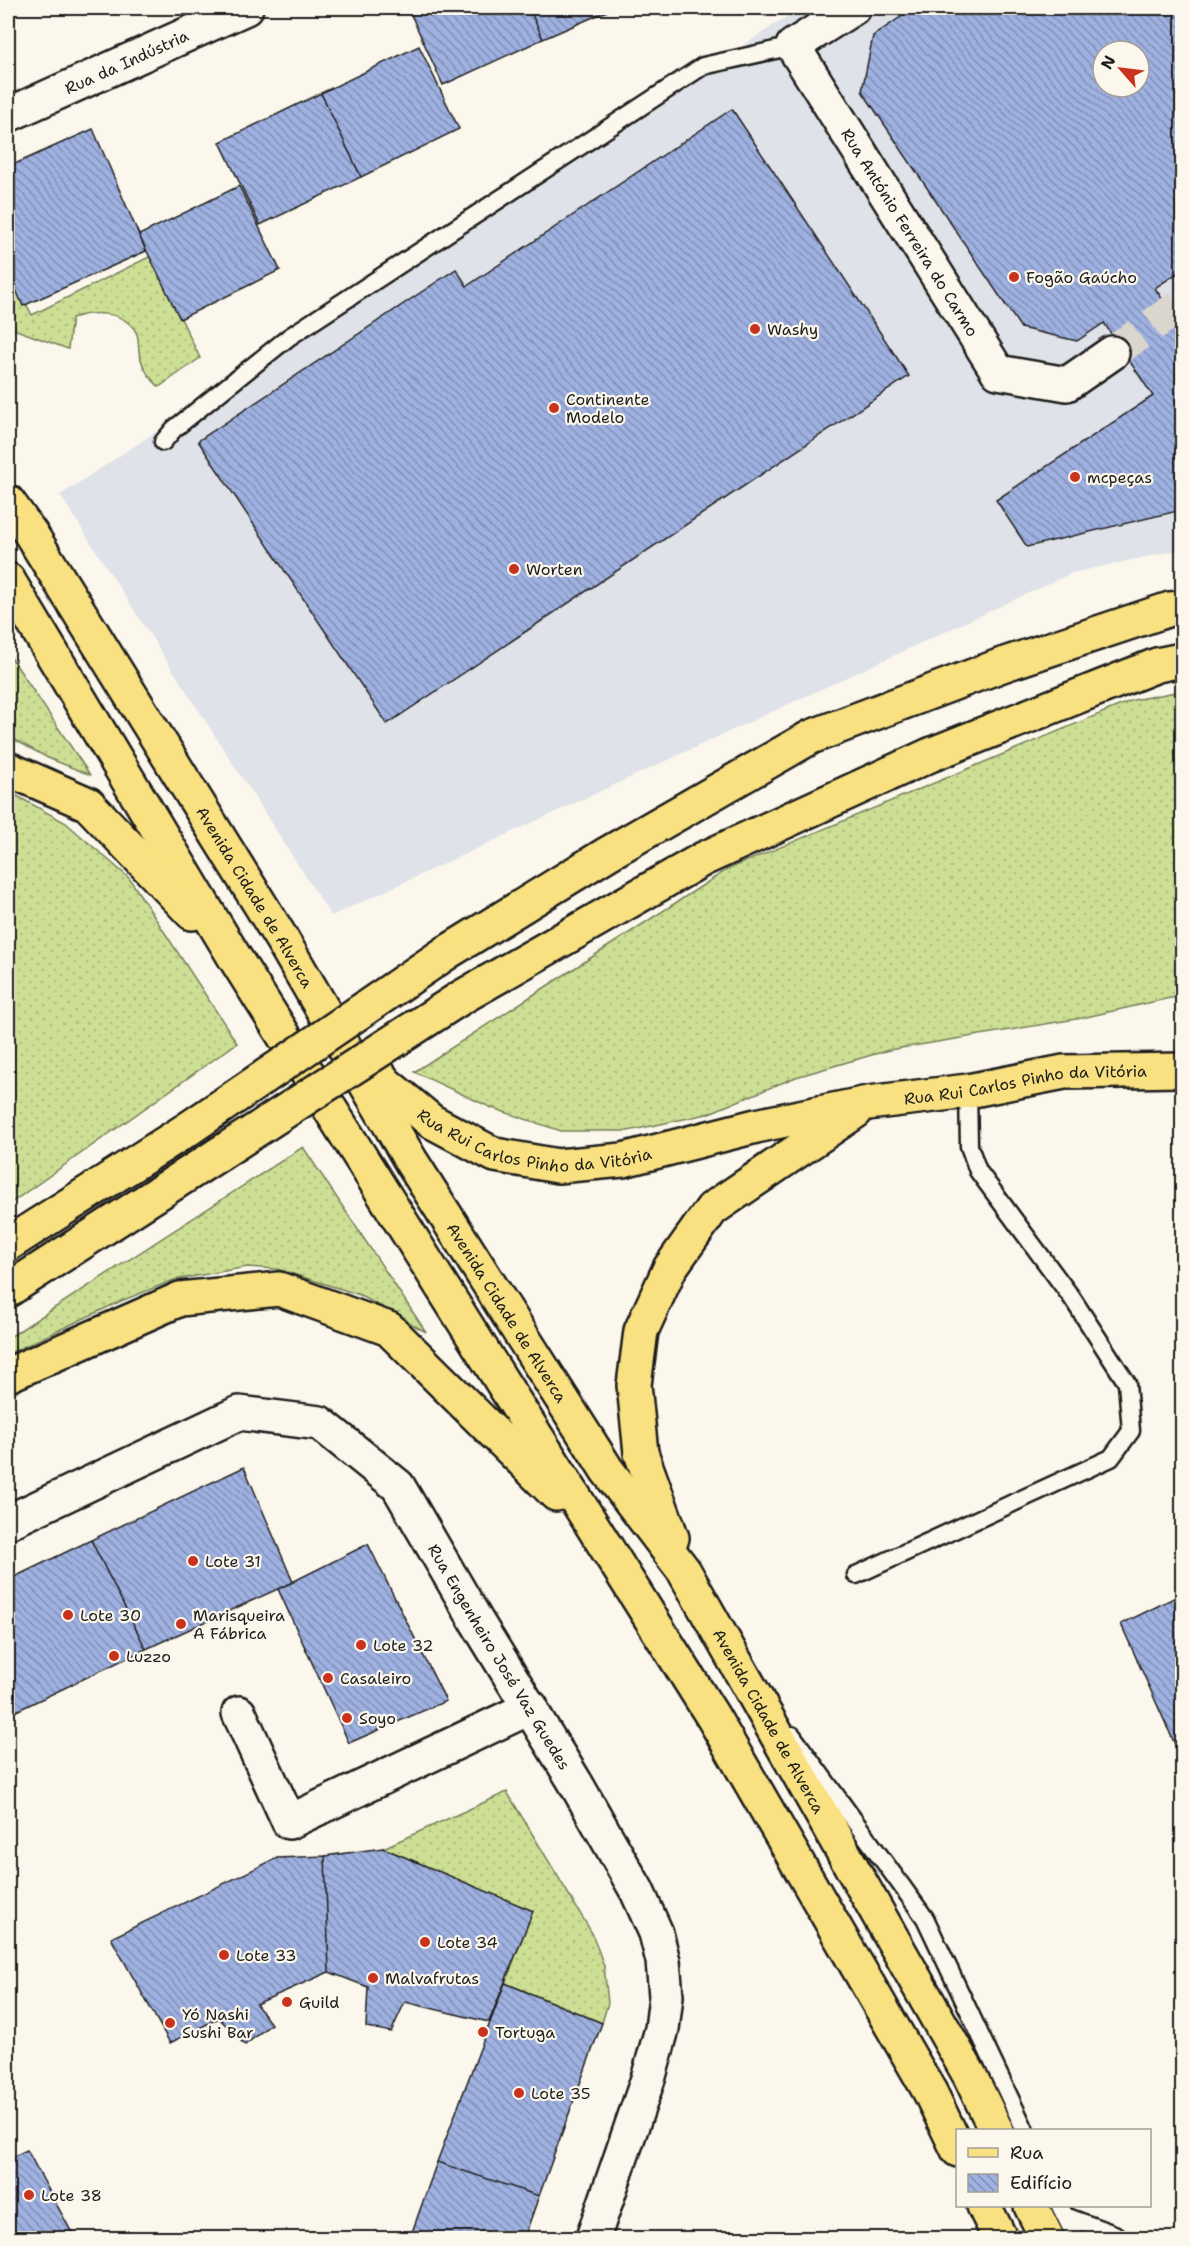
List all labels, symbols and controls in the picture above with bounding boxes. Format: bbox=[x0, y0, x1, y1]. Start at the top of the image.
street label: Rua da Indústria bbox=[61, 25, 192, 99]
north arrow bbox=[1091, 39, 1151, 99]
text: N bbox=[1096, 52, 1120, 73]
street label: Rua António Ferreira do Carmo bbox=[837, 124, 983, 340]
place label: Fogão Gaúcho bbox=[1026, 267, 1137, 288]
marker: Fogão Gaúcho bbox=[1007, 270, 1021, 284]
place label: Washy bbox=[767, 319, 818, 340]
marker: Washy bbox=[748, 322, 762, 336]
place label: Continente Modelo bbox=[566, 389, 650, 428]
marker: Continente Modelo bbox=[547, 401, 561, 415]
place label: mcpeças bbox=[1087, 467, 1152, 488]
marker: mcpeças bbox=[1068, 470, 1082, 484]
place label: Worten bbox=[526, 559, 583, 580]
marker: Worten bbox=[507, 562, 521, 576]
street label: Avenida Cidade de Alverca bbox=[192, 802, 318, 992]
street label: Rua Rui Carlos Pinho da Vitória bbox=[903, 1060, 1147, 1109]
street label: Rua Rui Carlos Pinho da Vitória bbox=[413, 1104, 654, 1177]
street label: Avenida Cidade de Alverca bbox=[442, 1219, 572, 1406]
street label: Rua Engenheiro José Vaz Guedes bbox=[423, 1540, 576, 1774]
place label: Lote 31 bbox=[205, 1551, 261, 1572]
marker: Lote 31 bbox=[186, 1554, 200, 1568]
place label: Lote 30 bbox=[80, 1605, 141, 1626]
place label: Marisqueira A Fábrica bbox=[193, 1605, 285, 1644]
marker: Lote 30 bbox=[61, 1608, 75, 1622]
marker: Marisqueira A Fábrica bbox=[174, 1617, 188, 1631]
street label: Avenida Cidade de Alverca bbox=[708, 1625, 830, 1817]
place label: Lote 32 bbox=[373, 1635, 433, 1656]
marker: Lote 32 bbox=[354, 1638, 368, 1652]
place label: Luzzo bbox=[126, 1646, 171, 1667]
marker: Luzzo bbox=[107, 1649, 121, 1663]
place label: Casaleiro bbox=[340, 1668, 411, 1689]
marker: Casaleiro bbox=[321, 1671, 335, 1685]
place label: Soyo bbox=[359, 1708, 396, 1729]
marker: Soyo bbox=[340, 1711, 354, 1725]
place label: Lote 34 bbox=[437, 1932, 498, 1953]
marker: Lote 34 bbox=[418, 1935, 432, 1949]
place label: Lote 33 bbox=[236, 1945, 296, 1966]
marker: Lote 33 bbox=[217, 1948, 231, 1962]
place label: Malvafrutas bbox=[385, 1968, 479, 1989]
marker: Malvafrutas bbox=[366, 1971, 380, 1985]
place label: Guild bbox=[299, 1992, 339, 2013]
marker: Guild bbox=[280, 1995, 294, 2009]
place label: Yó Nashi Sushi Bar bbox=[182, 2004, 254, 2043]
marker: Yó Nashi Sushi Bar bbox=[163, 2016, 177, 2030]
place label: Tortuga bbox=[495, 2022, 555, 2043]
marker: Tortuga bbox=[476, 2025, 490, 2039]
place label: Lote 35 bbox=[531, 2083, 591, 2104]
marker: Lote 35 bbox=[512, 2086, 526, 2100]
legend bbox=[956, 2129, 1151, 2207]
text: Rua bbox=[1010, 2141, 1043, 2165]
text: Edifício bbox=[1010, 2171, 1072, 2195]
place label: Lote 38 bbox=[41, 2185, 102, 2206]
marker: Lote 38 bbox=[22, 2188, 36, 2202]

